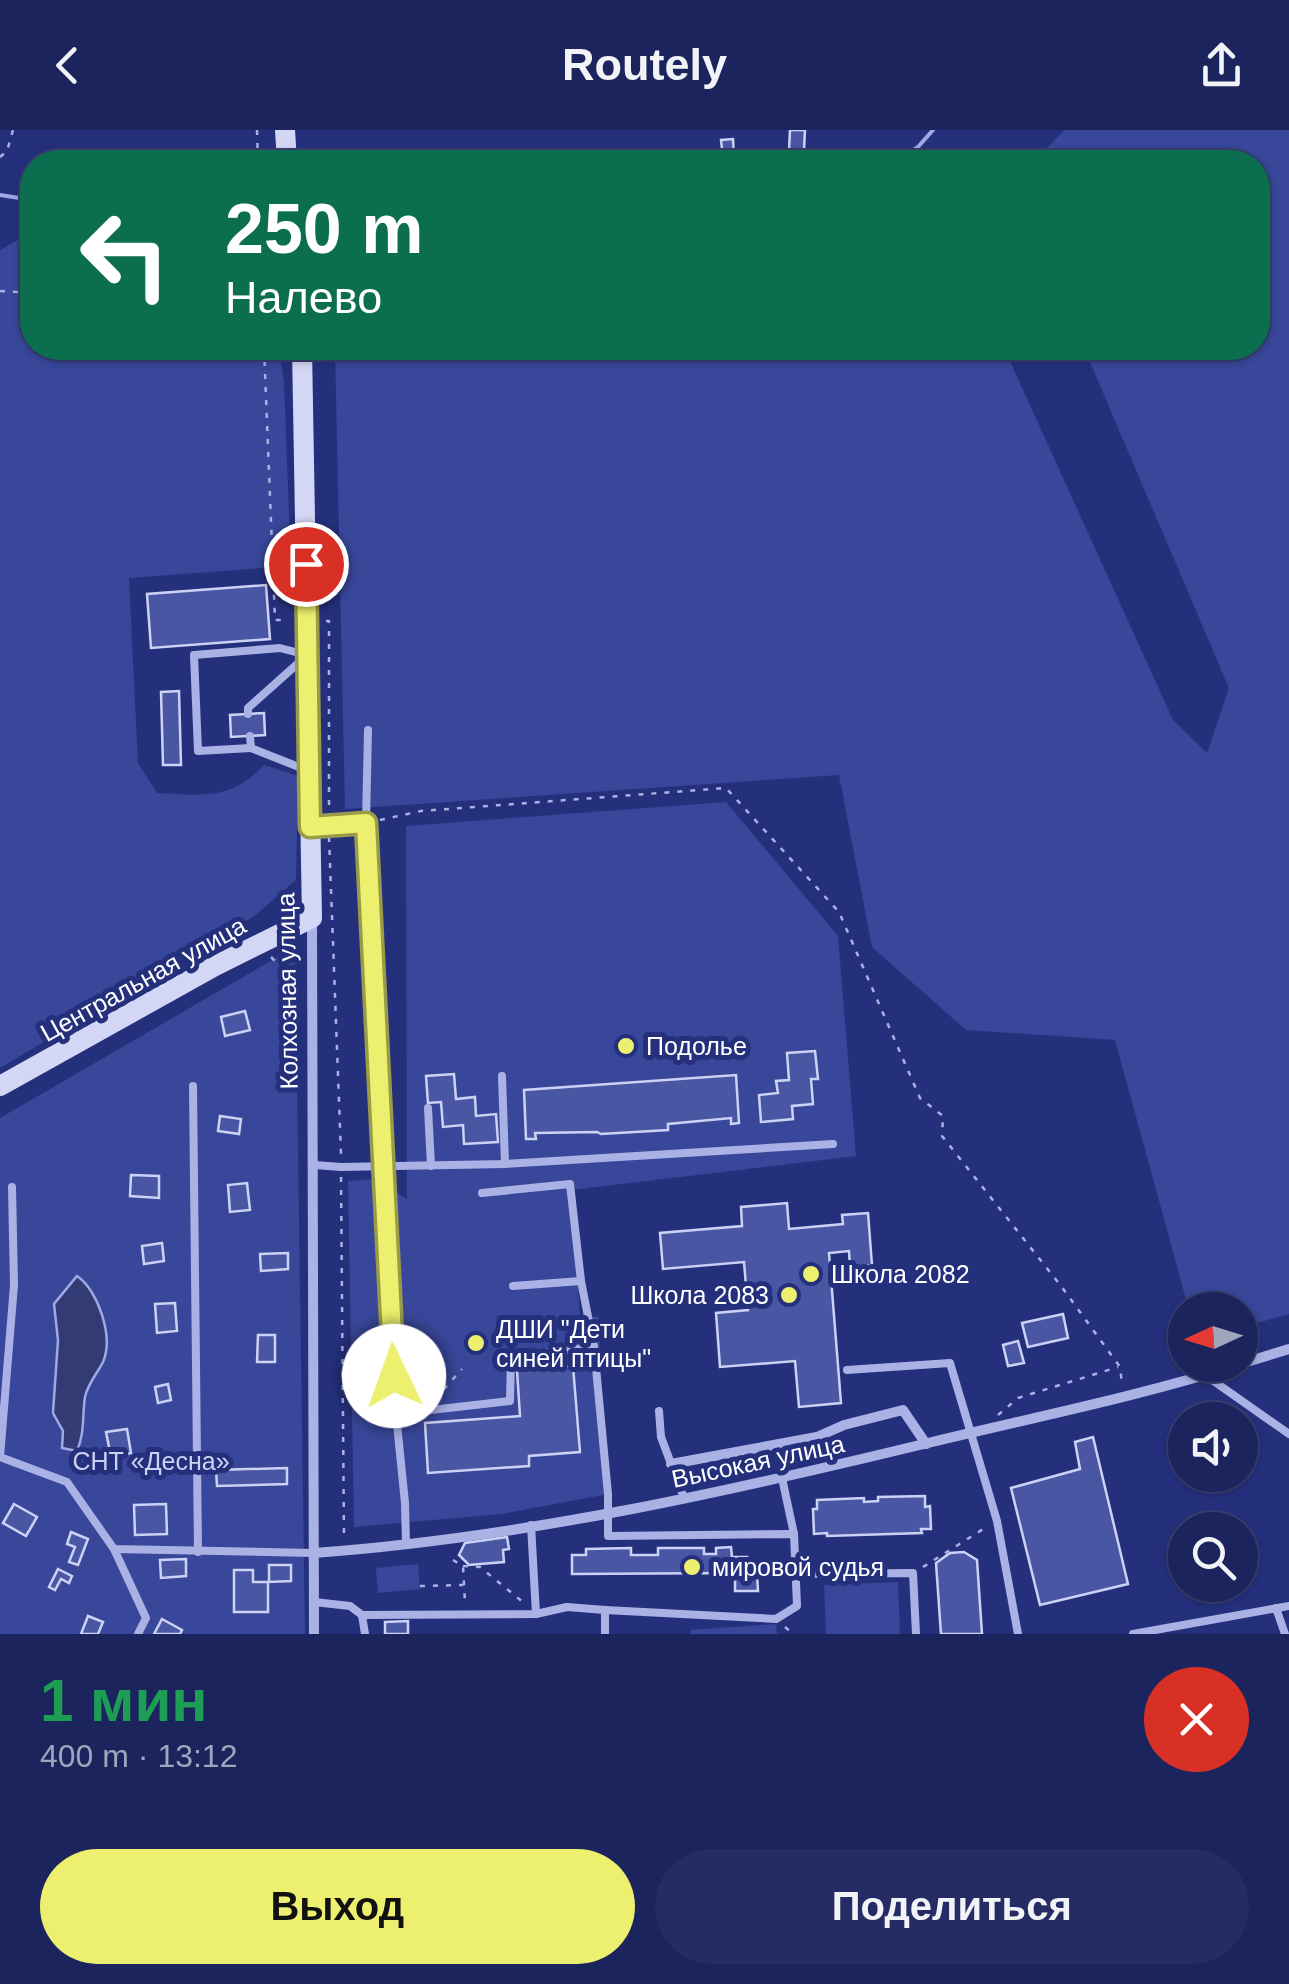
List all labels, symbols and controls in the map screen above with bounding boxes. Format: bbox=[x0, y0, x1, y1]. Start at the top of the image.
icon: back bbox=[40, 38, 95, 93]
icon: share bbox=[1194, 38, 1249, 93]
text: Routely bbox=[562, 39, 727, 90]
icon: left bbox=[60, 190, 190, 320]
text: 250 m bbox=[225, 190, 423, 268]
text: Налево bbox=[225, 272, 382, 323]
pin bbox=[264, 522, 349, 607]
icon: arrive bbox=[279, 537, 334, 592]
street label: Колхозная улица bbox=[271, 892, 303, 1090]
street label: Центральная улица bbox=[36, 911, 250, 1047]
place label: Подолье bbox=[646, 1032, 747, 1060]
marker: Подолье bbox=[615, 1035, 637, 1057]
place label: Школа 2082 bbox=[831, 1260, 970, 1288]
marker: Школа 2082 bbox=[800, 1263, 822, 1285]
place label: Школа 2083 bbox=[630, 1281, 769, 1309]
marker: Школа 2083 bbox=[778, 1284, 800, 1306]
north arrow bbox=[1168, 1292, 1258, 1382]
map controls bbox=[1168, 1292, 1258, 1602]
place label: ДШИ "Дети синей птицы" bbox=[496, 1315, 651, 1372]
position arrow bbox=[342, 1324, 446, 1428]
marker: ДШИ "Дети синей птицы" bbox=[465, 1332, 487, 1354]
button: sound bbox=[1168, 1402, 1258, 1492]
street label: Высокая улица bbox=[669, 1429, 847, 1493]
park label: СНТ «Десна» bbox=[72, 1447, 230, 1475]
button: search bbox=[1168, 1512, 1258, 1602]
place label: мировой судья bbox=[712, 1553, 884, 1581]
marker: мировой судья bbox=[681, 1556, 703, 1578]
text: 1 мин bbox=[40, 1667, 208, 1734]
button: close bbox=[1144, 1667, 1249, 1772]
text: 400 m · 13:12 bbox=[40, 1738, 237, 1774]
button: Выход bbox=[40, 1849, 635, 1964]
button: Поделиться bbox=[655, 1849, 1249, 1964]

